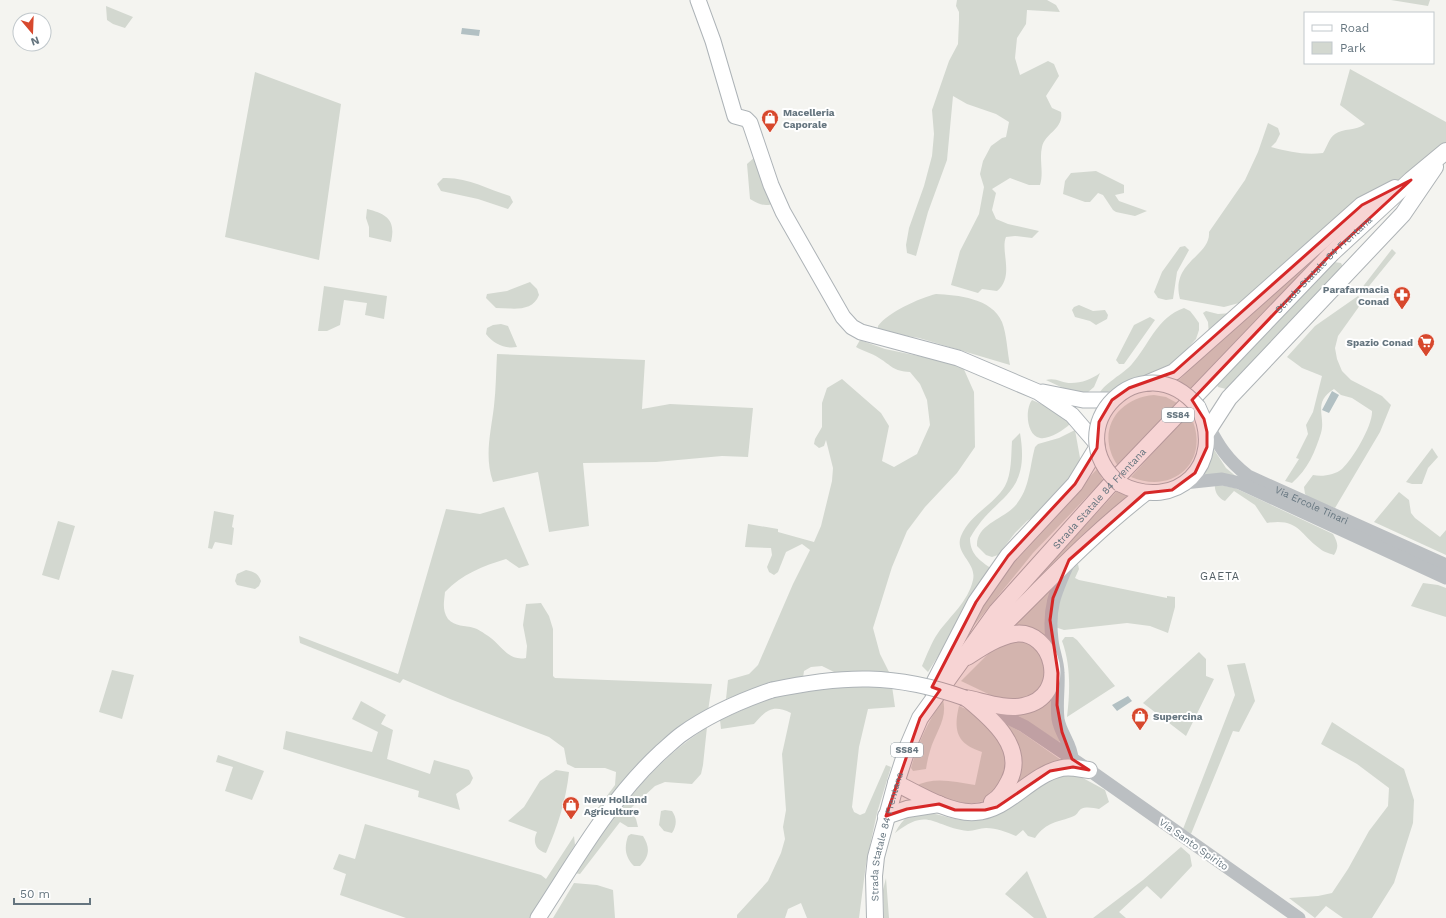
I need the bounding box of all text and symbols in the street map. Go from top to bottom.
north arrow [12,12,52,52]
legend [1304,12,1434,64]
text: Road [1340,21,1369,35]
text: N [29,34,41,48]
text: Park [1340,41,1366,55]
place label: Macelleria Caporale [783,107,835,130]
shop icon: Macelleria Caporale [760,108,780,133]
street label: Strada Statale 84 Frentana [1273,214,1375,315]
place label: Parafarmacia Conad [1323,284,1389,307]
pharmacy icon: Parafarmacia Conad [1392,285,1412,310]
supermarket icon: Spazio Conad [1416,332,1436,357]
place label: Spazio Conad [1347,337,1413,348]
road number: SS84 [1162,408,1194,422]
street label: Strada Statale 84 Frentana [1050,446,1148,551]
street label: Via Ercole Tinari [1273,484,1350,526]
district label: GAETA [1200,570,1240,583]
shop icon: Supercina [1130,706,1150,731]
place label: Supercina [1153,711,1203,722]
road number: SS84 [891,743,923,757]
street label: Strada Statale 84 Frentana [869,770,905,901]
place label: New Holland Agriculture [584,794,647,817]
shop icon: New Holland Agriculture [561,795,581,820]
street label: Via Santo Spirito [1157,816,1230,872]
scale bar [14,880,90,906]
text: 50 m [20,887,50,901]

